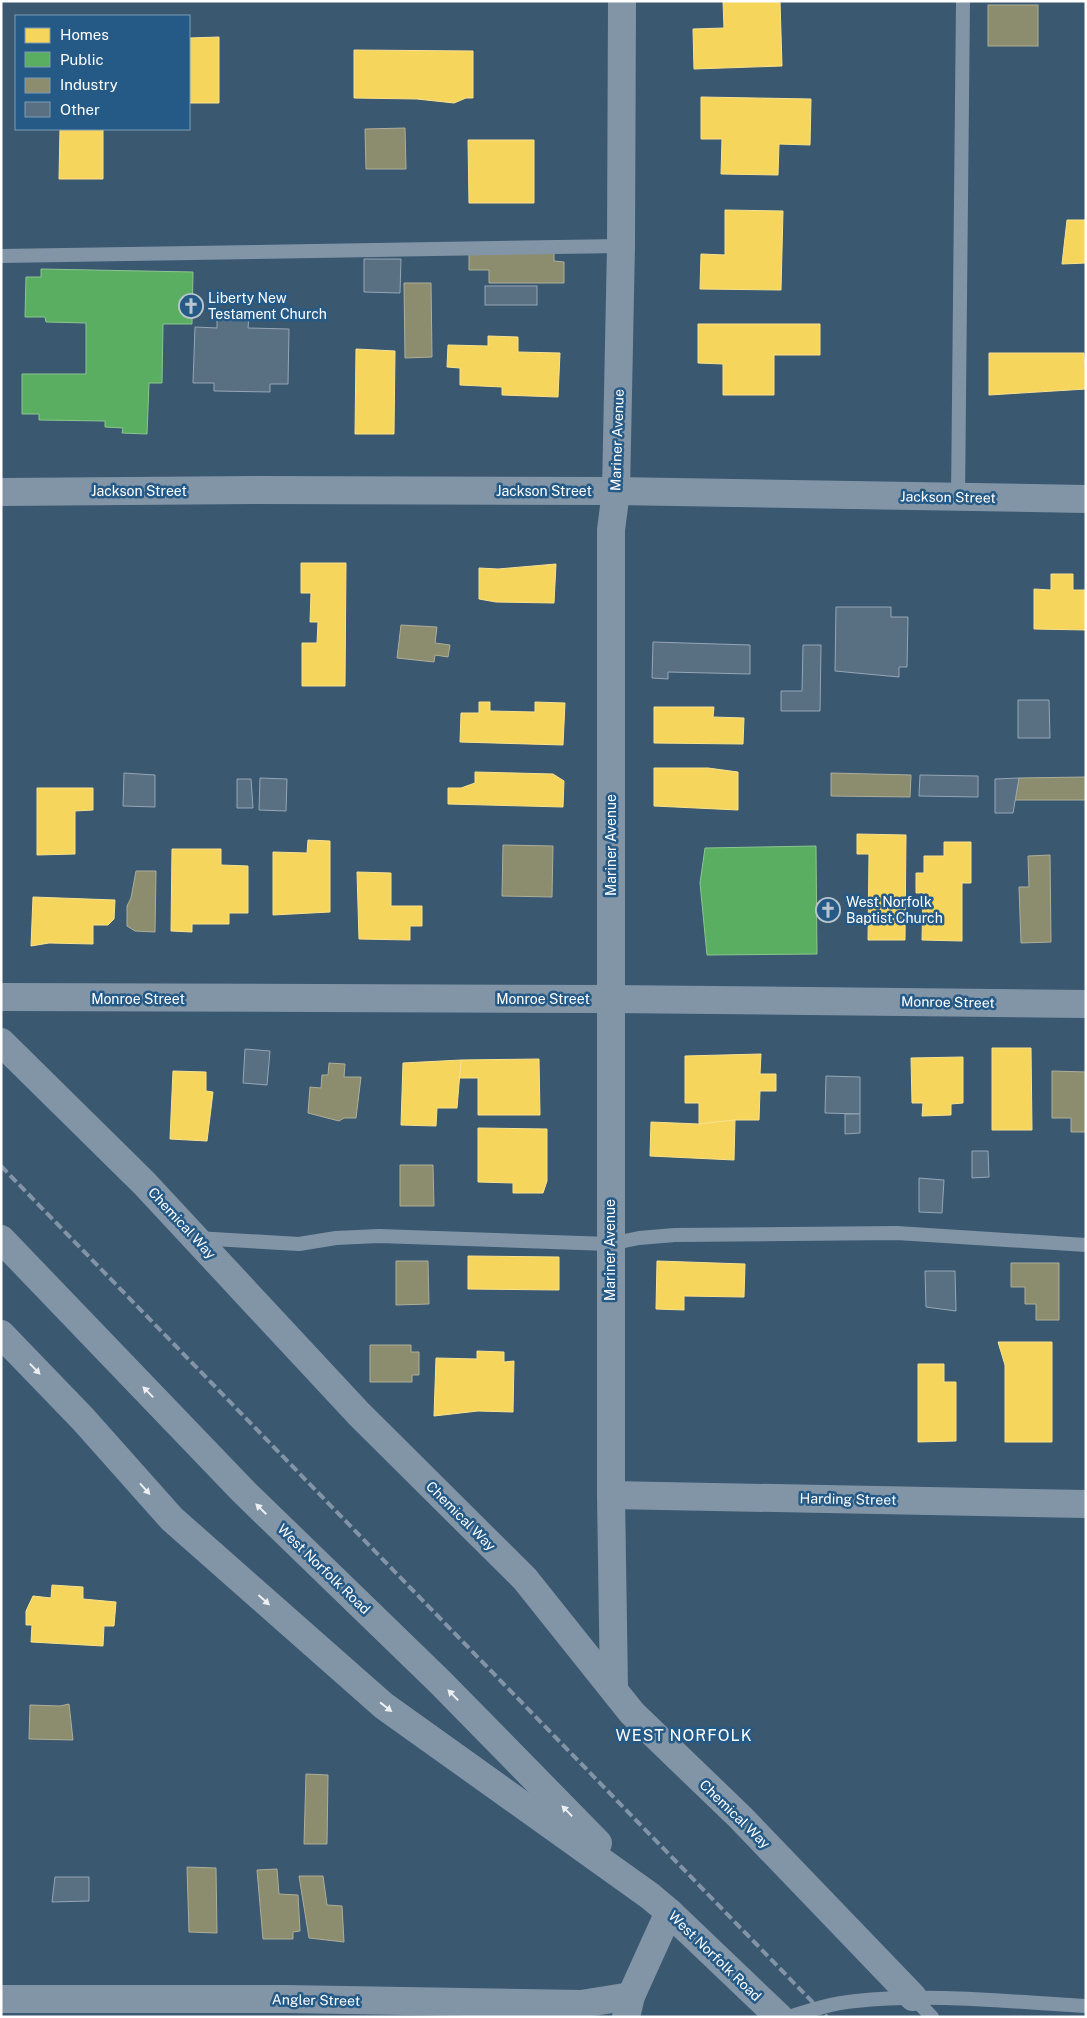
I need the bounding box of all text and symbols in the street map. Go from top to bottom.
legend [15,15,190,130]
text: Homes [60,26,109,43]
text: Public [60,51,104,68]
text: Industry [60,76,118,93]
text: Other [60,101,100,118]
place label: Liberty New Testament Church [208,290,327,322]
church icon: Liberty New Testament Church [178,293,204,319]
street label: Mariner Avenue [607,389,627,491]
street label: Jackson Street [91,483,187,499]
street label: Jackson Street [496,483,592,499]
street label: Jackson Street [900,488,996,506]
street label: Mariner Avenue [603,794,619,896]
place label: West Norfolk Baptist Church [846,894,943,926]
church icon: West Norfolk Baptist Church [815,897,841,923]
street label: Monroe Street [91,991,185,1007]
street label: Monroe Street [496,991,590,1007]
street label: Monroe Street [901,993,995,1011]
street label: Chemical Way [145,1184,219,1262]
street label: Mariner Avenue [602,1199,618,1301]
one-way arrow [29,1363,41,1375]
one-way arrow [142,1387,154,1399]
street label: Chemical Way [423,1478,499,1554]
one-way arrow [140,1482,151,1495]
street label: Harding Street [799,1490,897,1508]
one-way arrow [256,1503,268,1515]
street label: West Norfolk Road [274,1521,374,1617]
one-way arrow [257,1594,269,1606]
one-way arrow [447,1690,459,1702]
one-way arrow [379,1702,392,1713]
district label: WEST NORFOLK [615,1726,753,1745]
street label: Chemical Way [697,1776,774,1852]
one-way arrow [561,1806,573,1818]
street label: West Norfolk Road [665,1908,765,2004]
street label: Angler Street [272,1991,360,2009]

